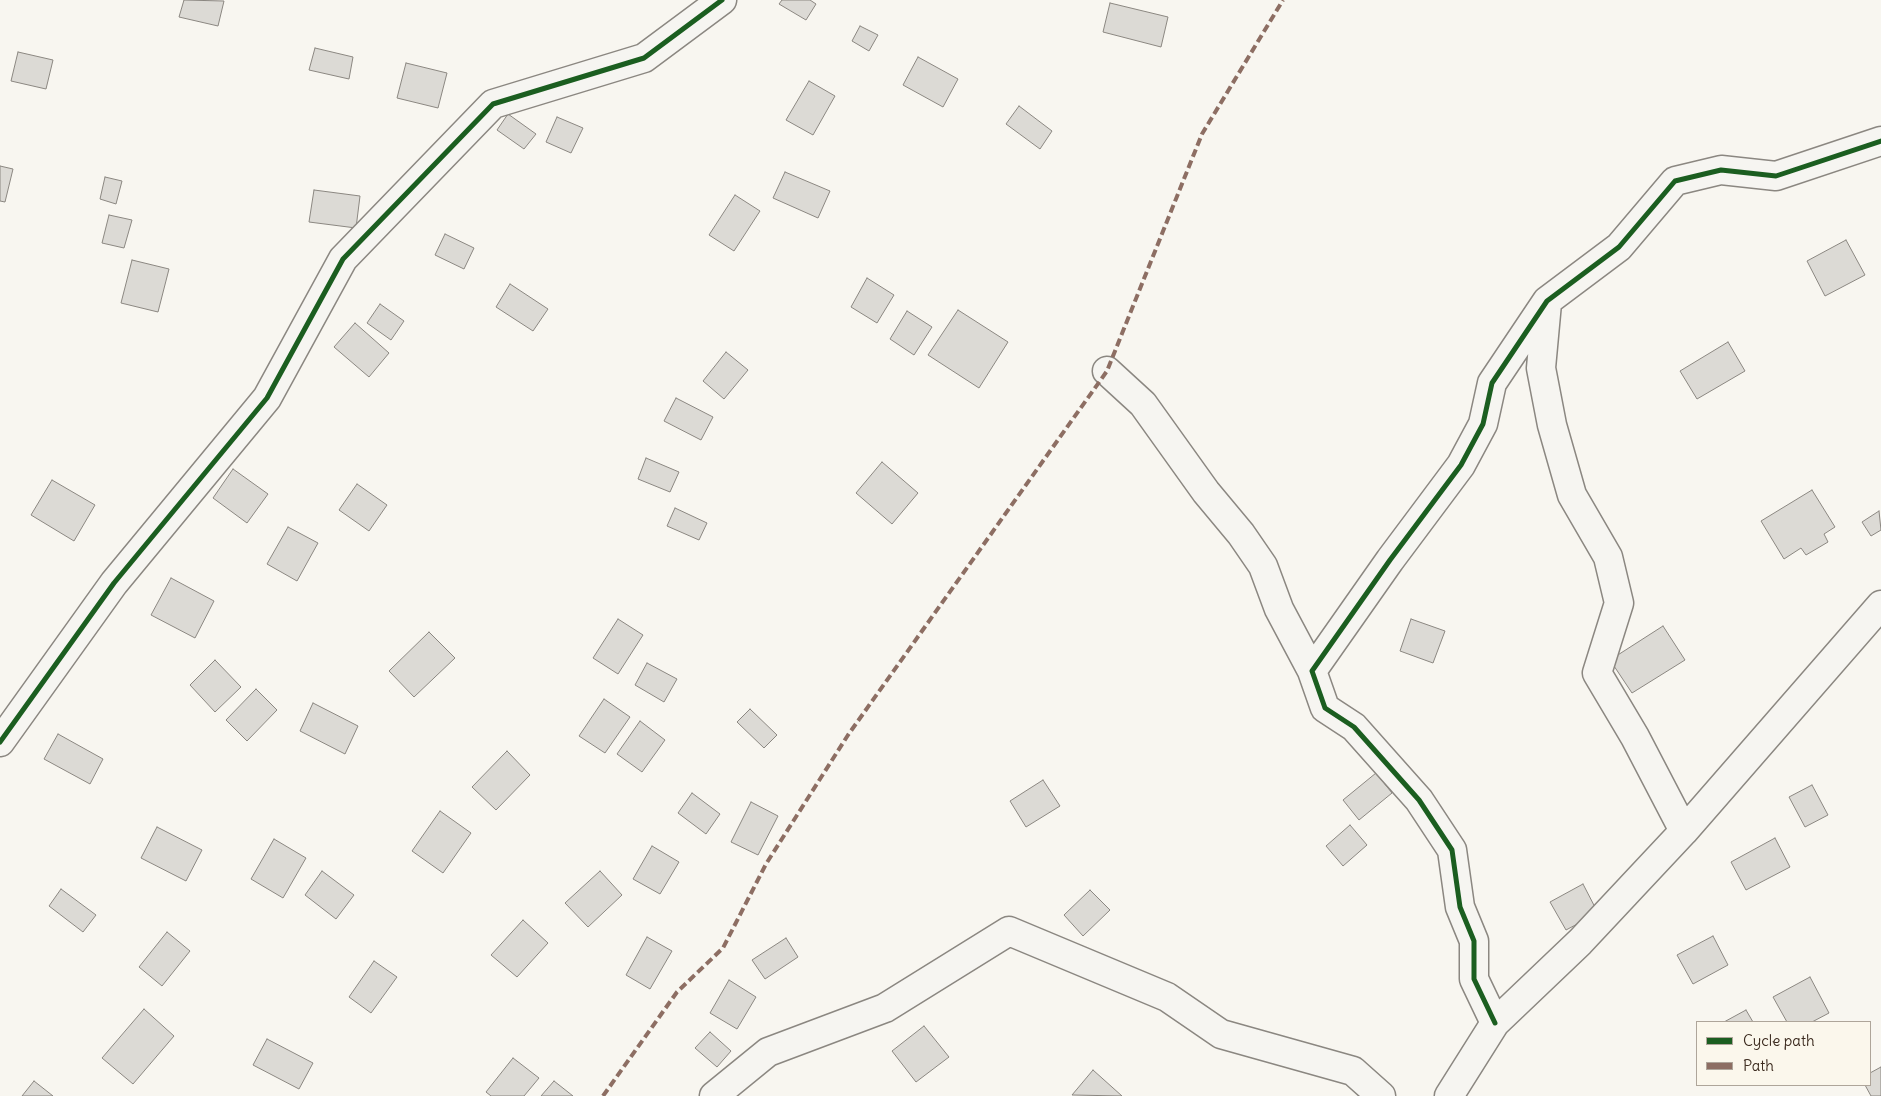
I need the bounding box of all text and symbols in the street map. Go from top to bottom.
legend [1696,1021,1871,1086]
text: Cycle path [1743,1031,1815,1050]
text: Path [1743,1056,1774,1075]

